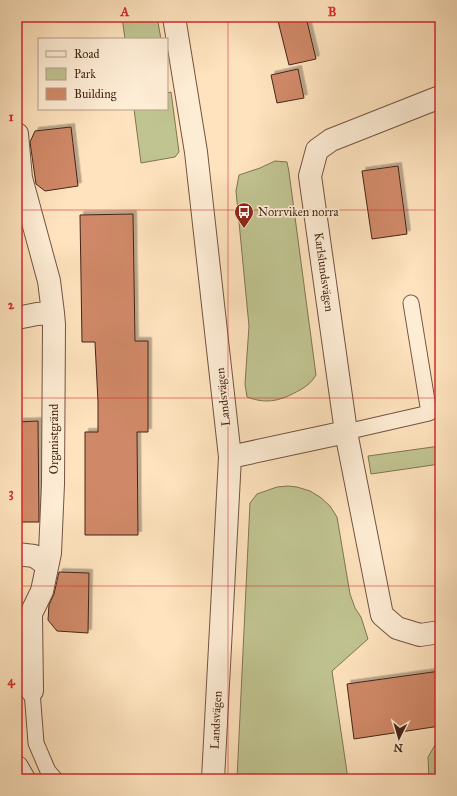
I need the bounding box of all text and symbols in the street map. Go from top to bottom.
text: A [120,4,130,20]
text: B [328,4,337,20]
legend [38,38,168,110]
text: Road [74,47,100,61]
text: Park [74,67,96,81]
text: Building [74,87,117,102]
text: 1 [8,109,14,125]
bus stop icon: Norrviken norra [233,201,255,229]
place label: Norrviken norra [258,205,339,219]
street label: Karlslundsvägen [311,231,337,313]
text: 2 [8,297,15,313]
street label: Landsvägen [213,366,234,427]
street label: Organistgränd [47,404,62,474]
text: 3 [8,485,14,501]
text: 4 [7,673,15,689]
street label: Landsvägen [207,690,226,750]
north arrow [379,718,419,758]
text: N [392,741,403,754]

